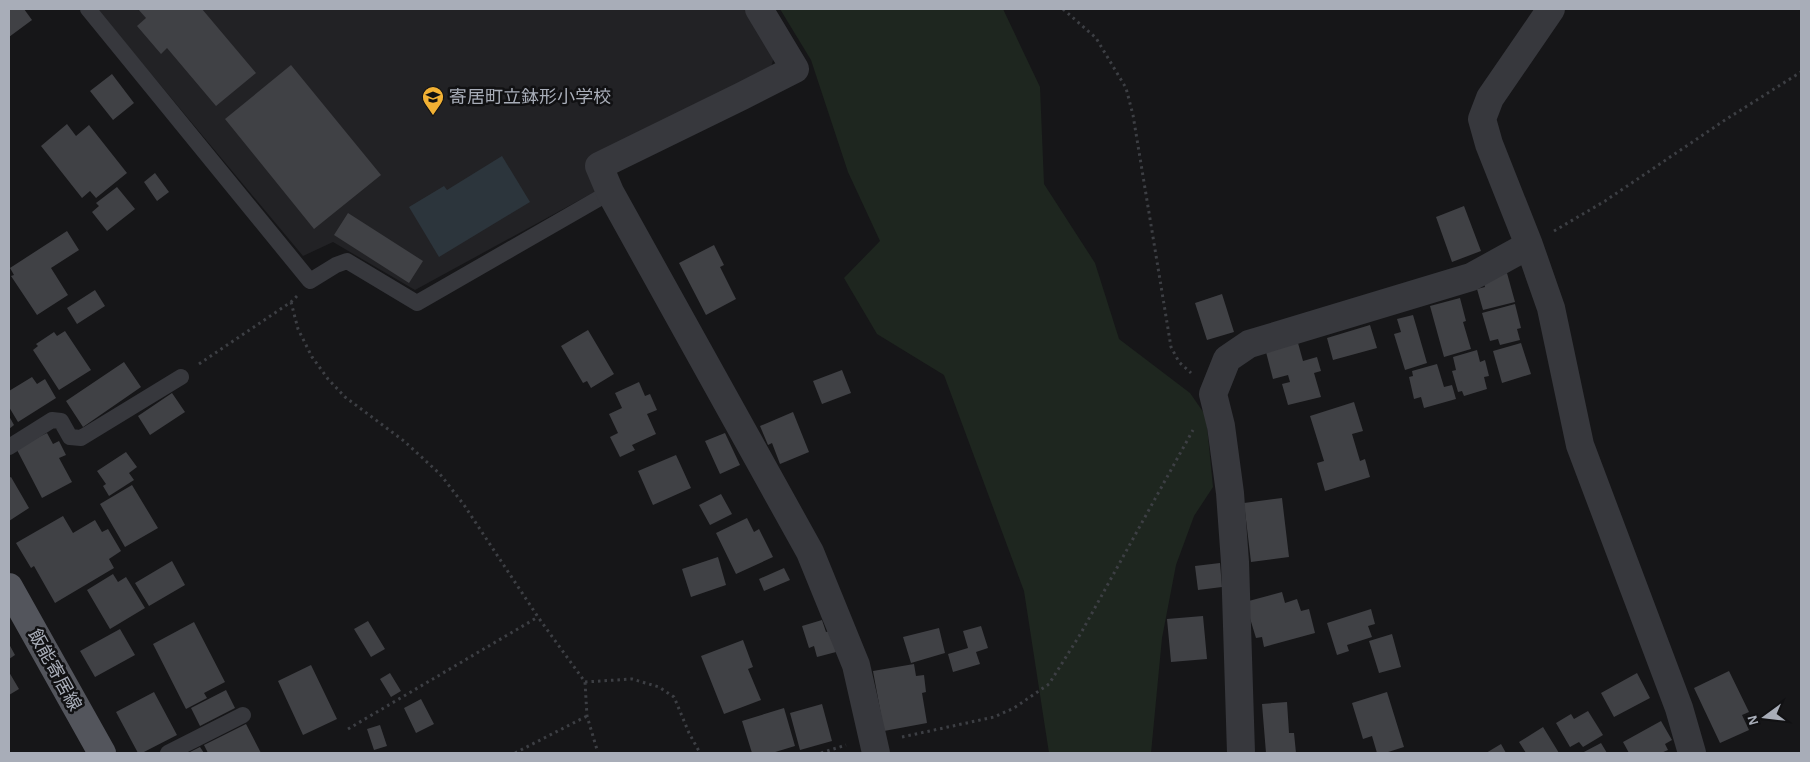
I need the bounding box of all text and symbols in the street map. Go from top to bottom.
school or university icon: 寄居町立鉢形小学校 [421,85,445,116]
place label: 寄居町立鉢形小学校 [449,87,611,107]
street label: 飯能寄居線 [24,626,86,714]
north arrow [1740,692,1790,742]
text: N [1745,714,1761,727]

